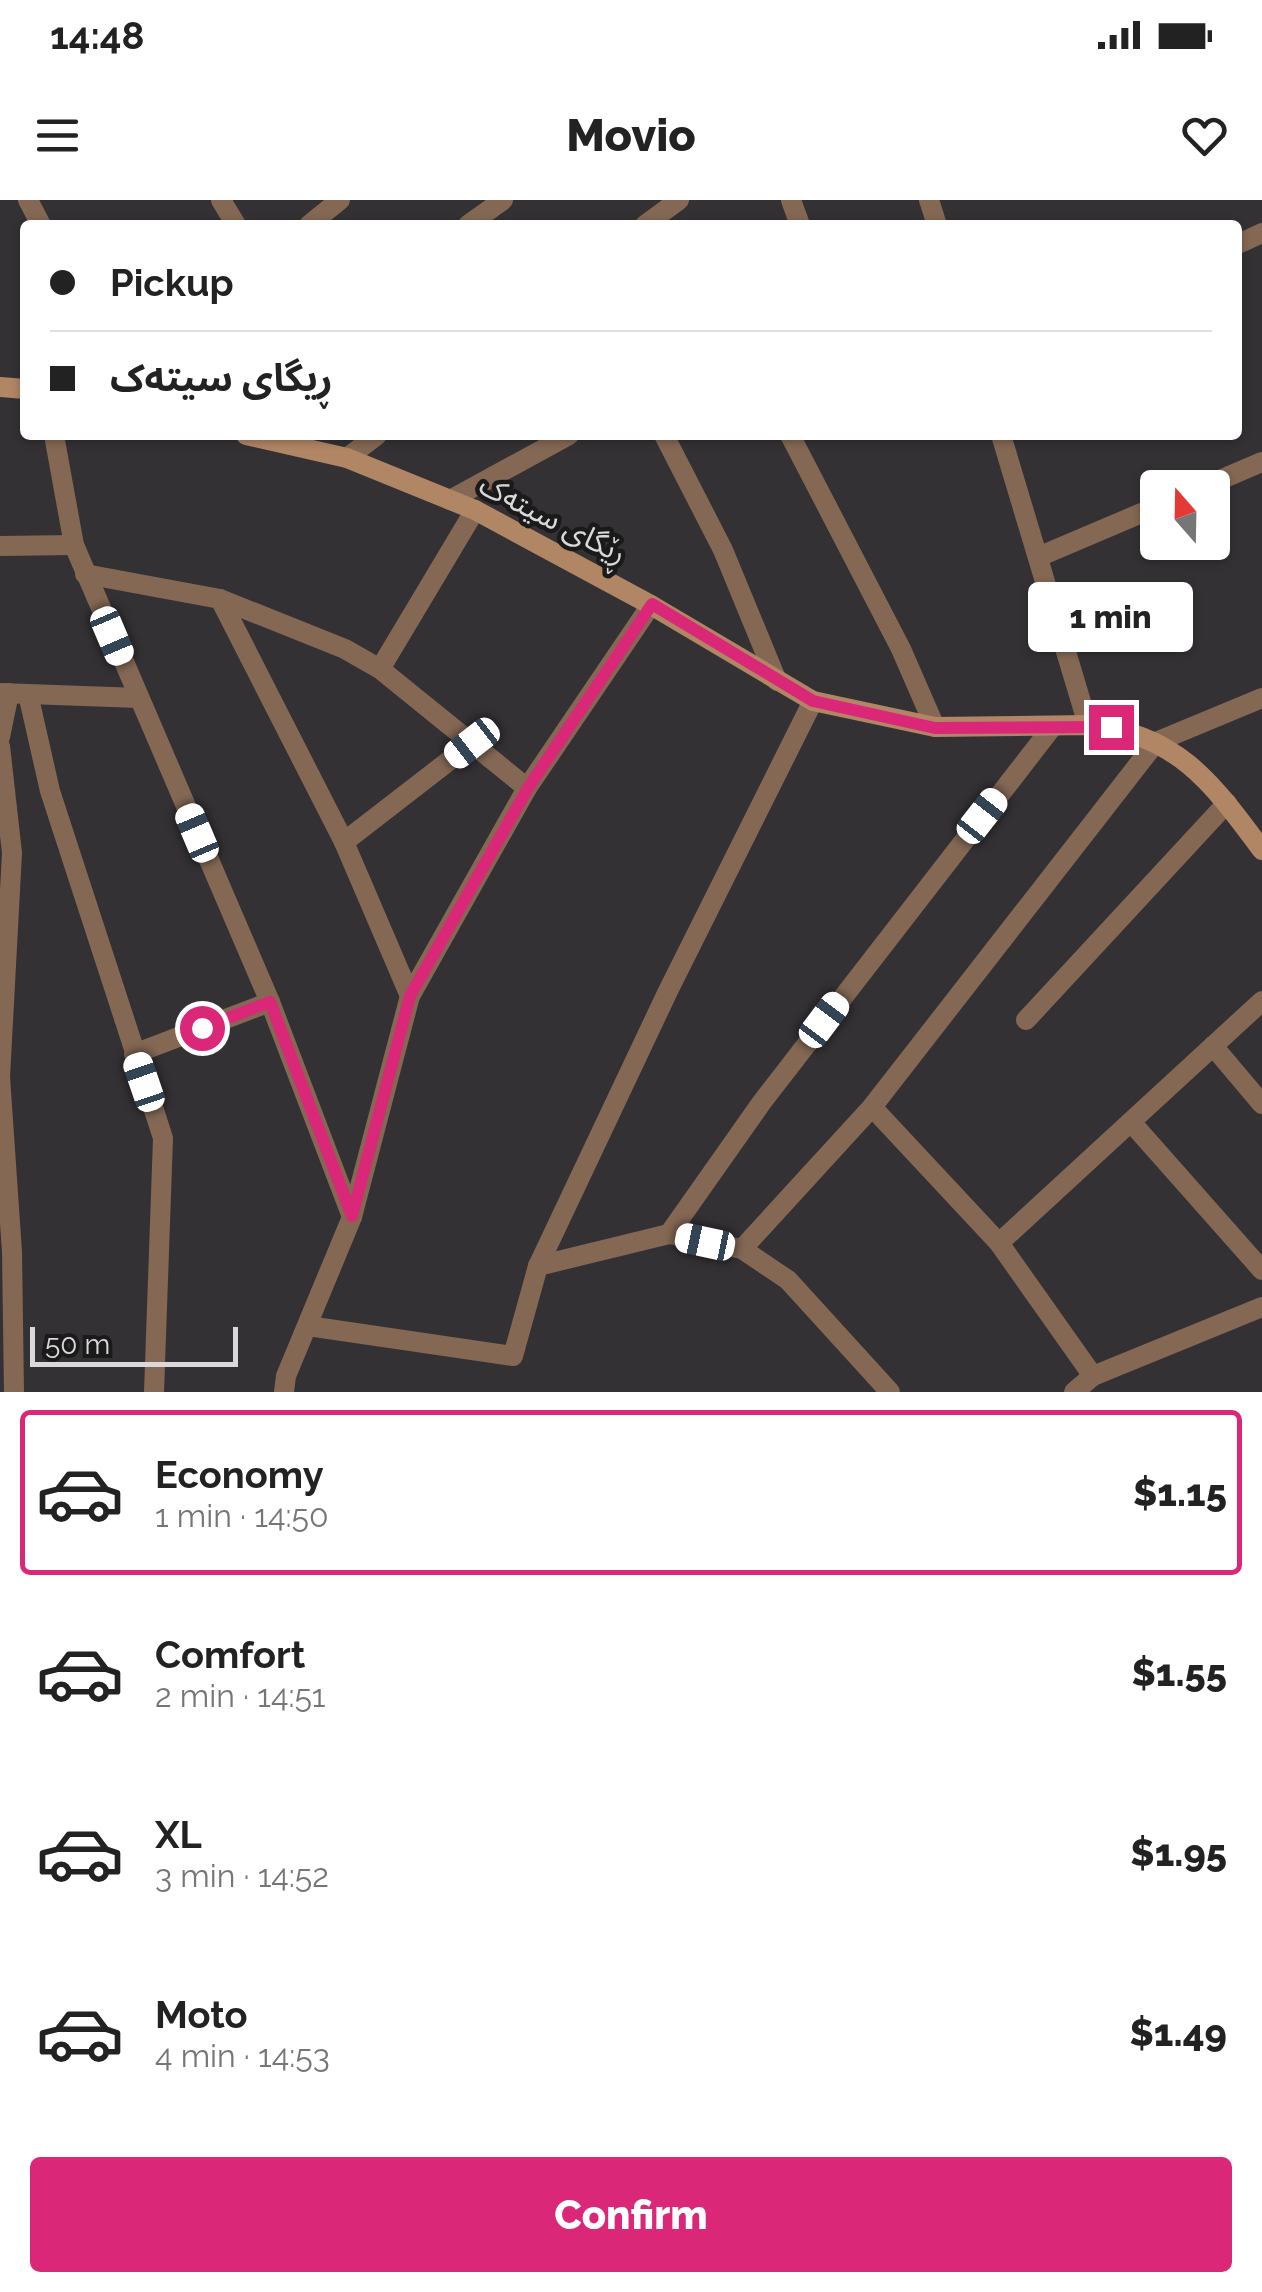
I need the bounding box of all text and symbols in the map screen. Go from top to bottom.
text: 14:48 [50,13,145,58]
icon: menu [30,108,85,163]
icon: heart [1177,108,1232,163]
text: Movio [566,109,696,162]
text: Pickup [110,260,234,305]
text: ڕیگای سیتەک [110,355,333,400]
street label: ڕێگای سیتەک [471,467,633,577]
north arrow [1140,470,1230,560]
map controls [1140,470,1230,560]
callout: 1 min [1028,582,1194,652]
text: 1 min [1069,598,1152,635]
car [86,603,138,669]
route end [1089,705,1134,750]
car [439,713,505,773]
car [952,783,1012,849]
car [171,800,223,866]
car [794,987,854,1053]
route start [180,1006,225,1051]
car [120,1049,168,1115]
car [673,1221,737,1263]
scale bar [30,1322,238,1366]
text: 50 m [45,1328,110,1361]
icon: car [35,1448,125,1538]
text: Economy [155,1452,324,1497]
text: $1.15 [1133,1470,1227,1515]
text: 1 min · 14:50 [155,1497,328,1534]
icon: car [35,1628,125,1718]
text: Comfort [155,1632,305,1677]
text: $1.55 [1131,1650,1227,1695]
text: 2 min · 14:51 [155,1677,326,1714]
icon: car [35,1808,125,1898]
text: XL [155,1812,202,1857]
text: $1.95 [1130,1830,1227,1875]
text: 3 min · 14:52 [155,1857,329,1894]
icon: car [35,1988,125,2078]
text: Moto [155,1992,248,2037]
text: $1.49 [1130,2010,1227,2055]
text: 4 min · 14:53 [155,2037,330,2074]
button: Confirm [30,2157,1232,2272]

